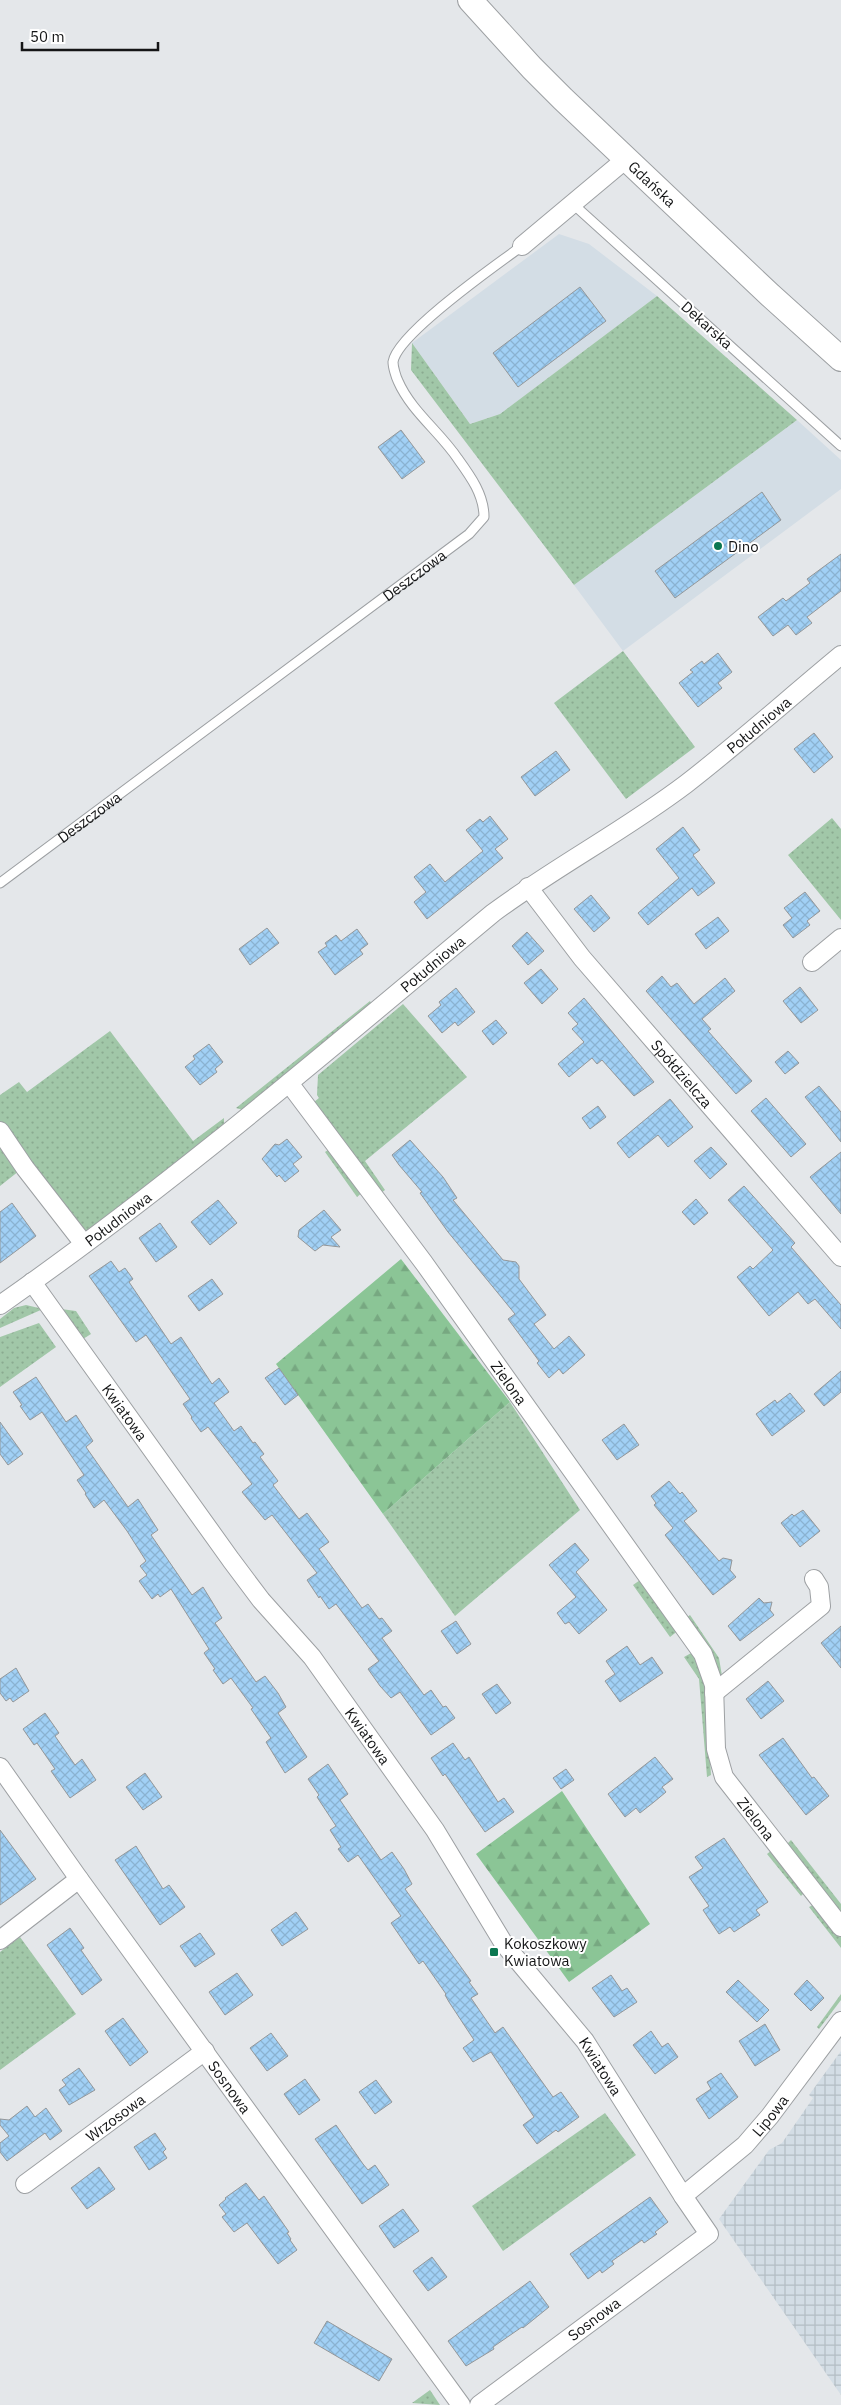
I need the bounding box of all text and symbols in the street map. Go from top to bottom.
scale bar [22,20,159,52]
text: 50 m [30,27,65,46]
street label: Gdańska [625,157,680,211]
street label: Dekarska [677,297,737,353]
place label: Dino [728,537,759,556]
marker: Dino [712,540,724,552]
street label: Deszczowa [378,545,449,605]
street label: Południowa [722,692,795,757]
street label: Deszczowa [54,787,125,847]
street label: Południowa [396,931,469,996]
street label: Spółdzielcza [647,1035,717,1112]
street label: Południowa [81,1187,155,1250]
street label: Zielona [487,1357,532,1408]
street label: Kwiatowa [98,1380,152,1444]
street label: Kwiatowa [341,1704,395,1768]
street label: Zielona [734,1793,779,1844]
place label: Kokoszkowy Kwiatowa [504,1934,587,1970]
marker: Kokoszkowy Kwiatowa [488,1946,500,1958]
street label: Kwiatowa [575,2033,626,2099]
street label: Sosnowa [204,2057,256,2117]
street label: Wrzosowa [82,2089,148,2146]
street label: Lipowa [748,2091,792,2140]
street label: Sosnowa [564,2293,624,2345]

